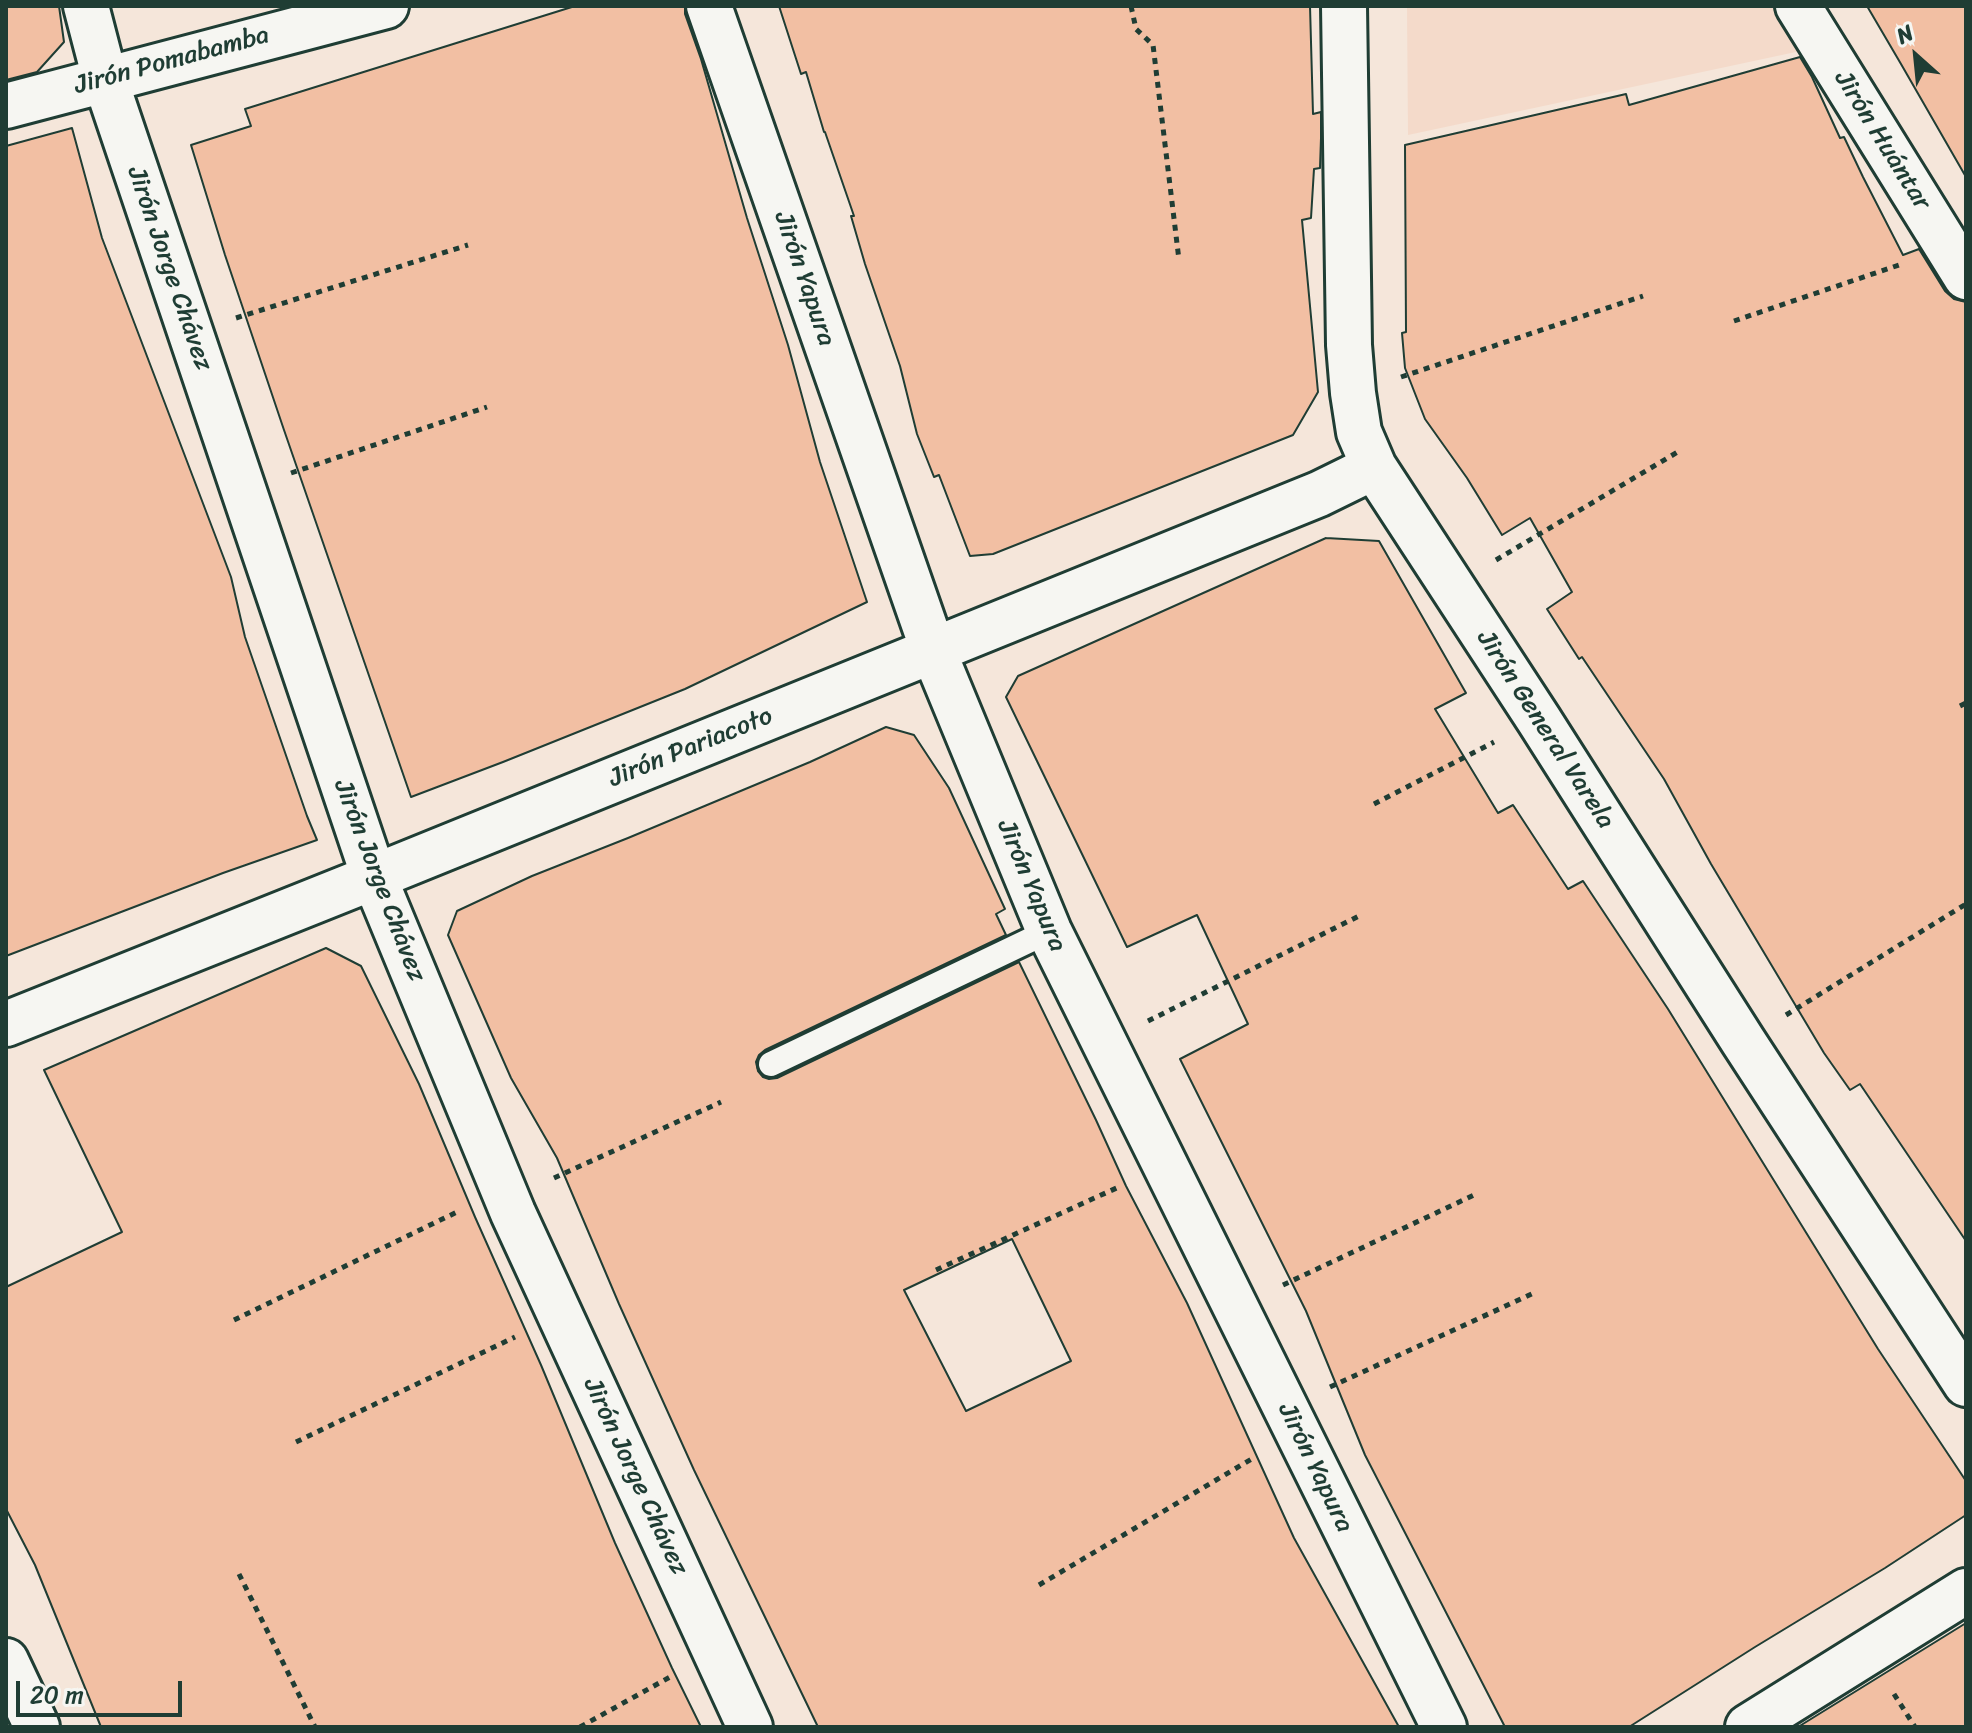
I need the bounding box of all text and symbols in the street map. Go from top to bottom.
text: N [1889,13,1921,55]
north arrow [1876,16,1956,96]
street label: Jirón Pomabamba [71,20,273,102]
street label: Jirón Huántar [1827,66,1937,216]
street label: Jirón Jorge Chávez [119,163,219,375]
street label: Jirón Yapura [766,208,842,350]
street label: Jirón General Varela [1469,625,1621,835]
street label: Jirón Pariacoto [605,701,777,795]
street label: Jirón Jorge Chávez [326,776,432,986]
street label: Jirón Yapura [989,815,1073,957]
street label: Jirón Jorge Chávez [576,1373,694,1581]
street label: Jirón Yapura [1270,1398,1360,1538]
scale bar [20,1665,186,1715]
text: 20 m [30,1674,84,1716]

